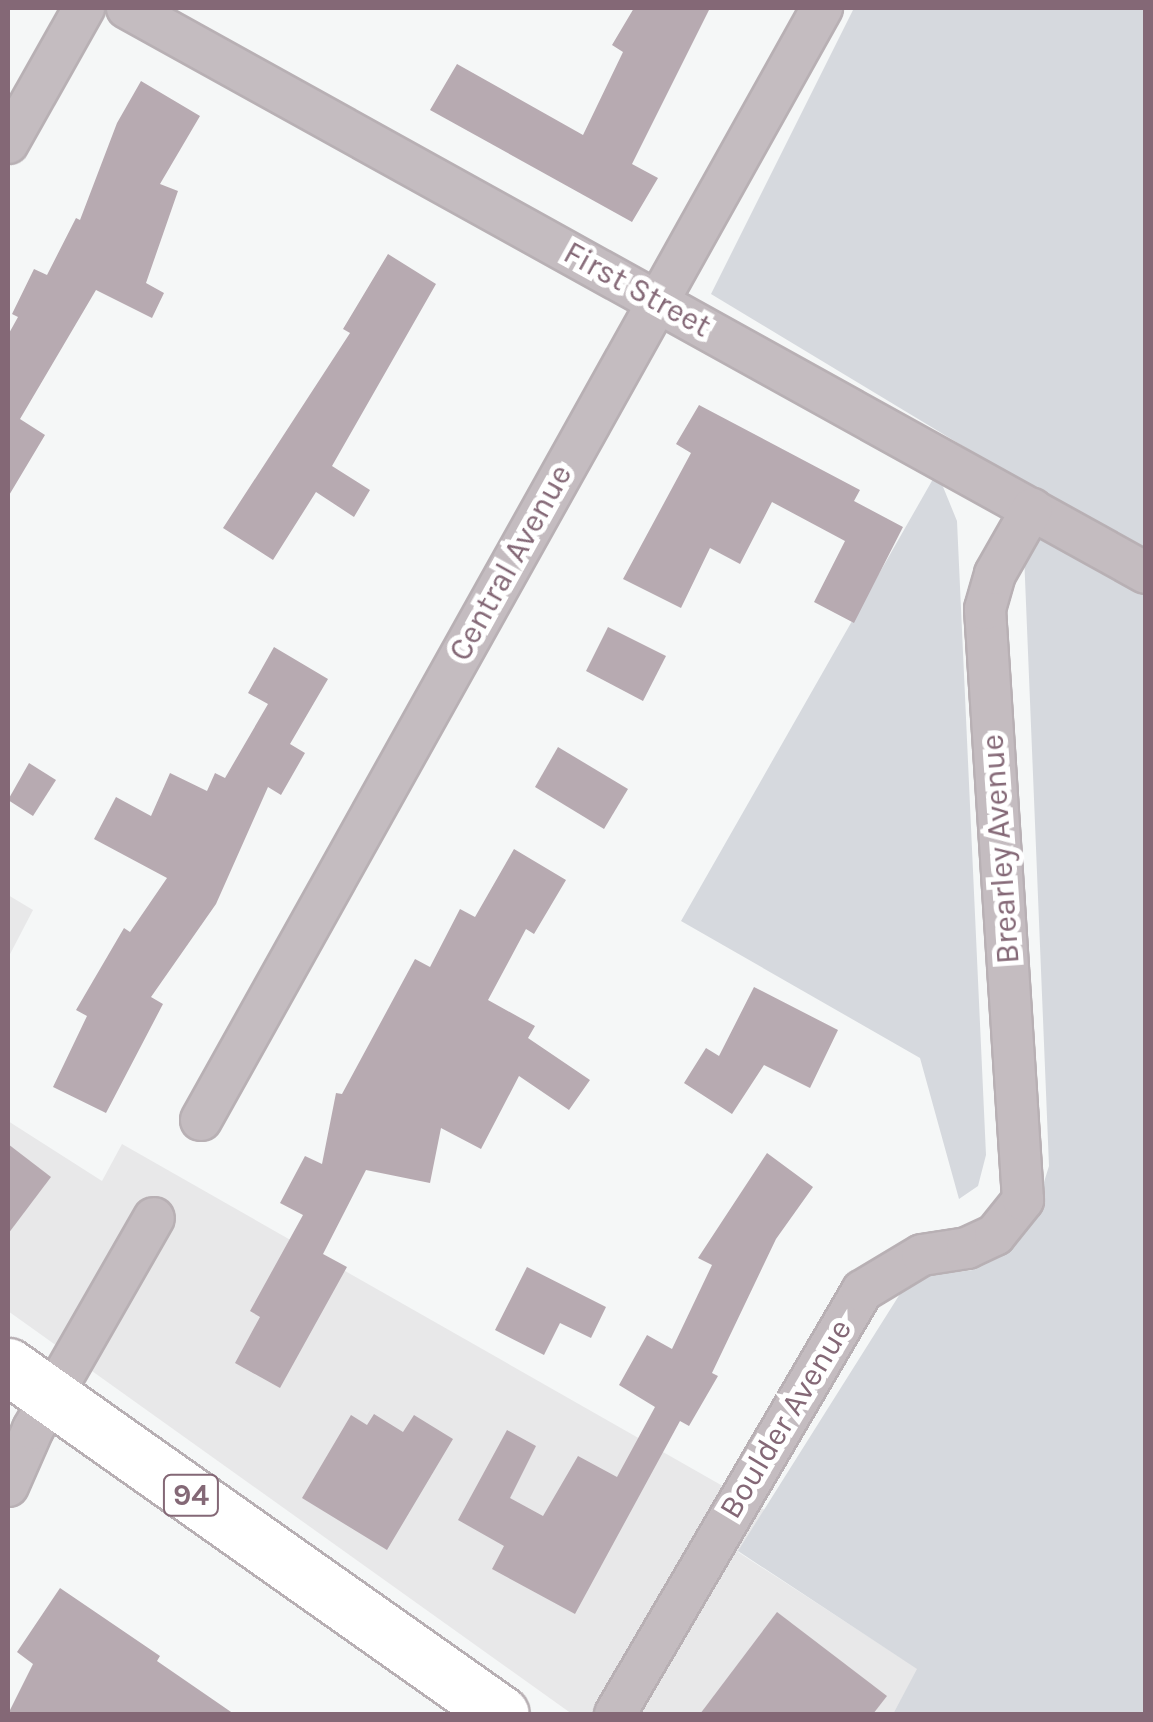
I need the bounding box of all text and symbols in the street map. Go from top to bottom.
street label: First Street [557,234,717,346]
street label: Central Avenue [441,458,581,668]
street label: Brearley Avenue [974,733,1028,965]
street label: Boulder Avenue [711,1312,861,1526]
road number: 94 [161,1470,221,1520]

